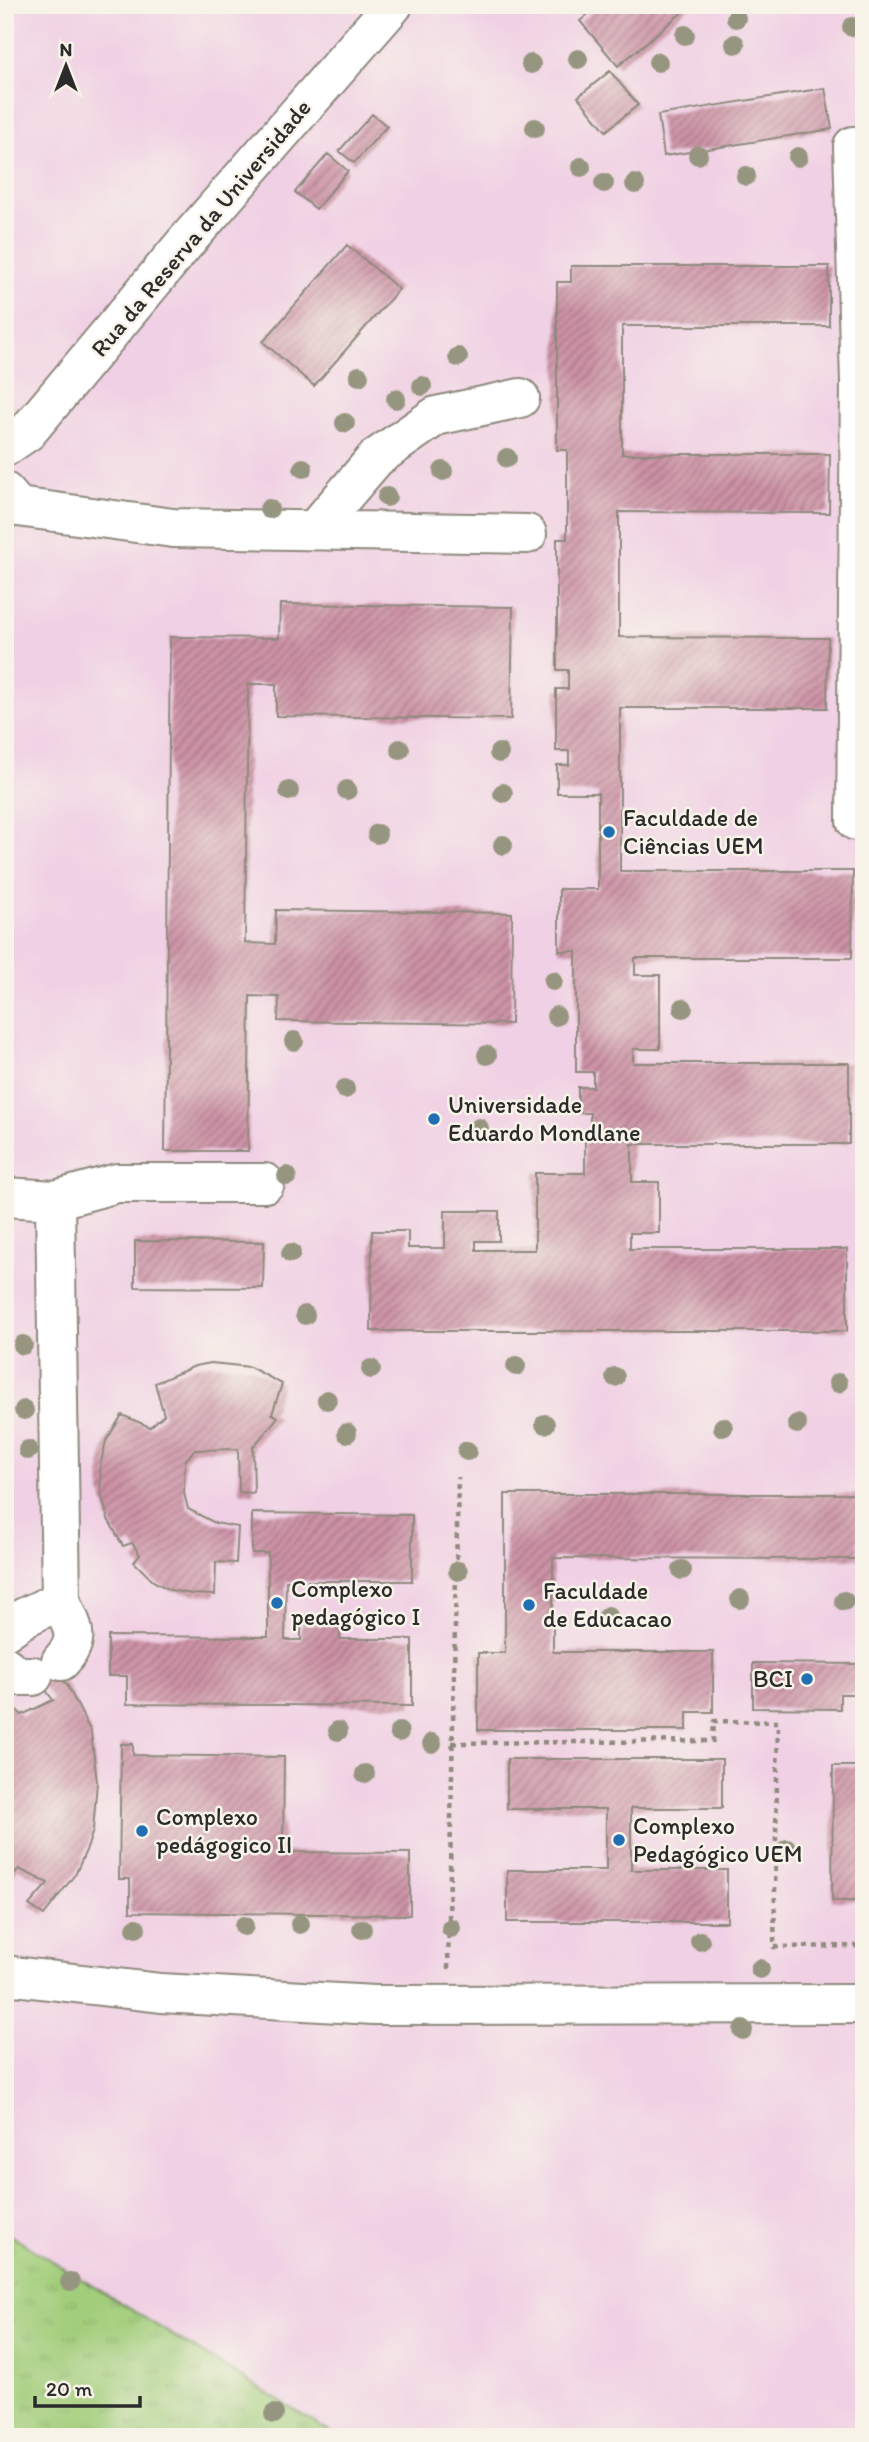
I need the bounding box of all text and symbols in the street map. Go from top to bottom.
north arrow [32,32,102,102]
text: N [60,38,72,61]
street label: Rua da Reserva da Universidade [84,93,317,362]
place label: Faculdade de Ciências UEM [623,803,764,860]
marker: Faculdade de Ciências UEM [601,824,617,840]
place label: Universidade Eduardo Mondlane [448,1090,641,1147]
marker: Universidade Eduardo Mondlane [426,1111,442,1127]
place label: Complexo pedagógico I [291,1574,420,1631]
place label: Faculdade de Educacao [543,1576,672,1633]
marker: Complexo pedagógico I [269,1595,285,1611]
marker: Faculdade de Educacao [521,1597,537,1613]
place label: BCI [753,1664,793,1693]
marker: BCI [799,1671,815,1687]
place label: Complexo pedágogico II [156,1802,292,1859]
place label: Complexo Pedagógico UEM [633,1811,803,1868]
marker: Complexo pedágogico II [134,1823,150,1839]
marker: Complexo Pedagógico UEM [611,1832,627,1848]
scale bar [35,2365,140,2409]
text: 20 m [46,2376,93,2401]

